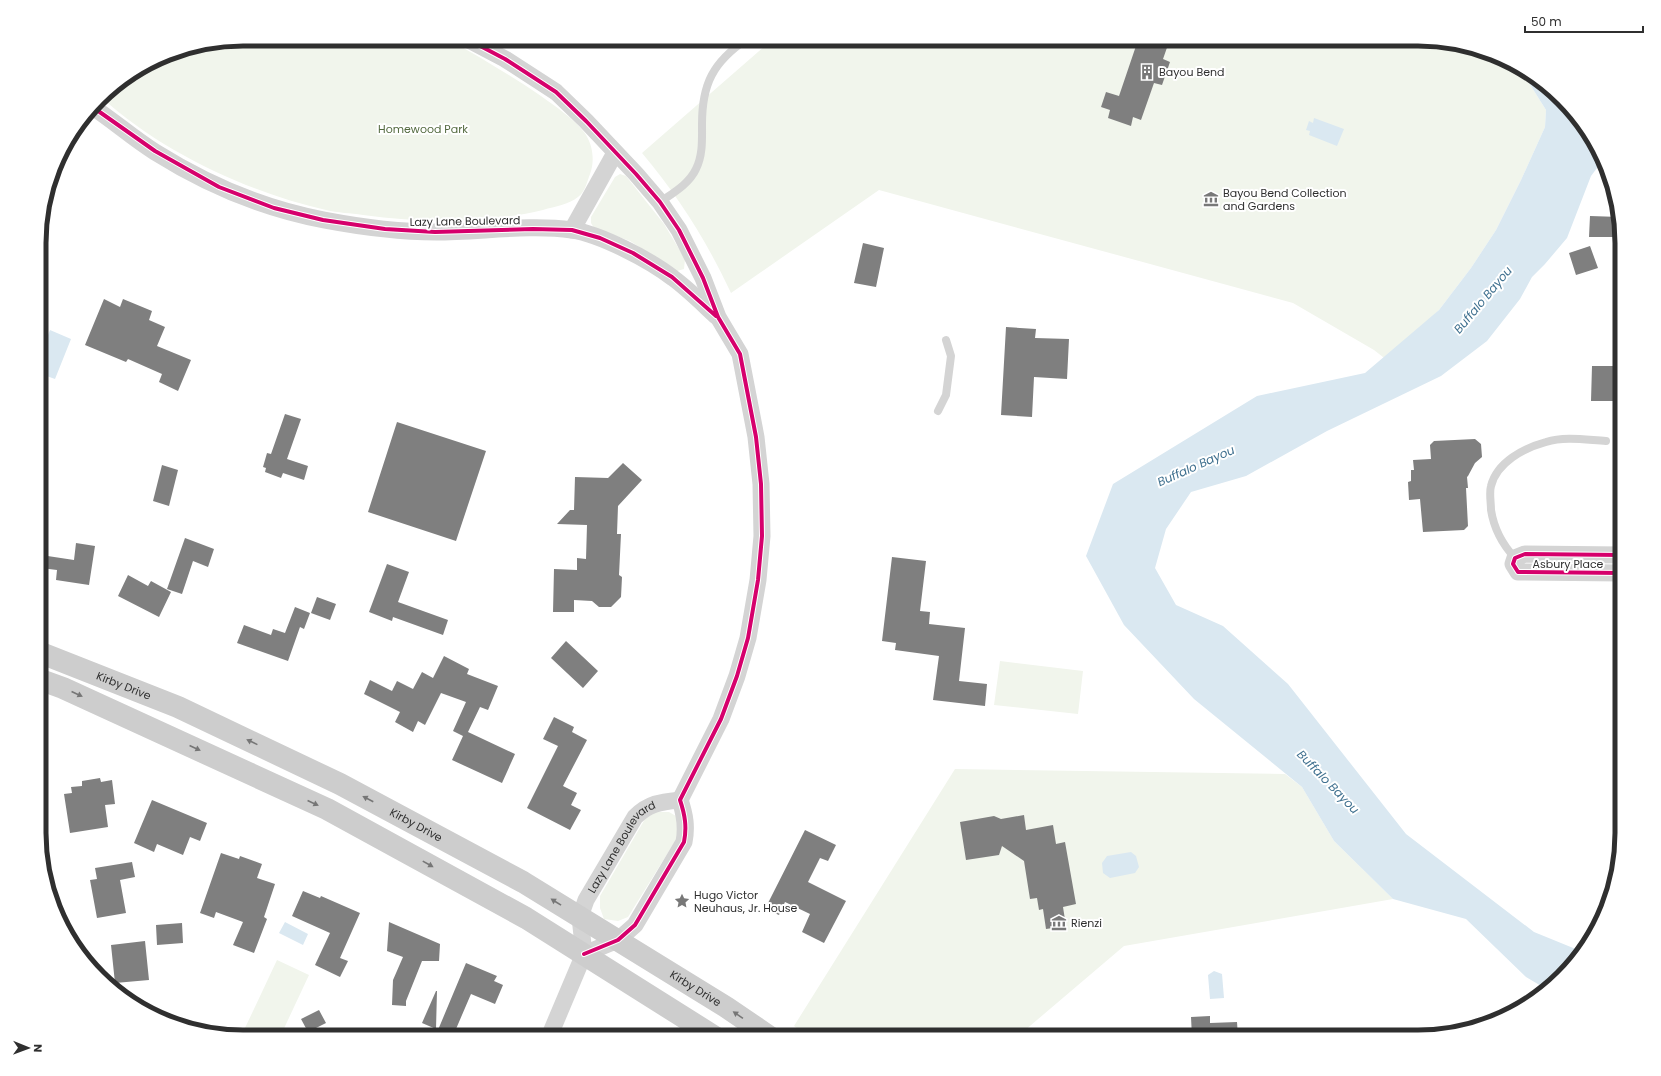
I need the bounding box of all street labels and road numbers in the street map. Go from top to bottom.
street label: Lazy Lane Boulevard [409,212,521,230]
street label: Asbury Place [1533,556,1604,572]
street label: Kirby Drive [94,668,154,704]
street label: Lazy Lane Boulevard [584,797,658,896]
street label: Kirby Drive [387,804,445,846]
street label: Kirby Drive [667,966,725,1010]

